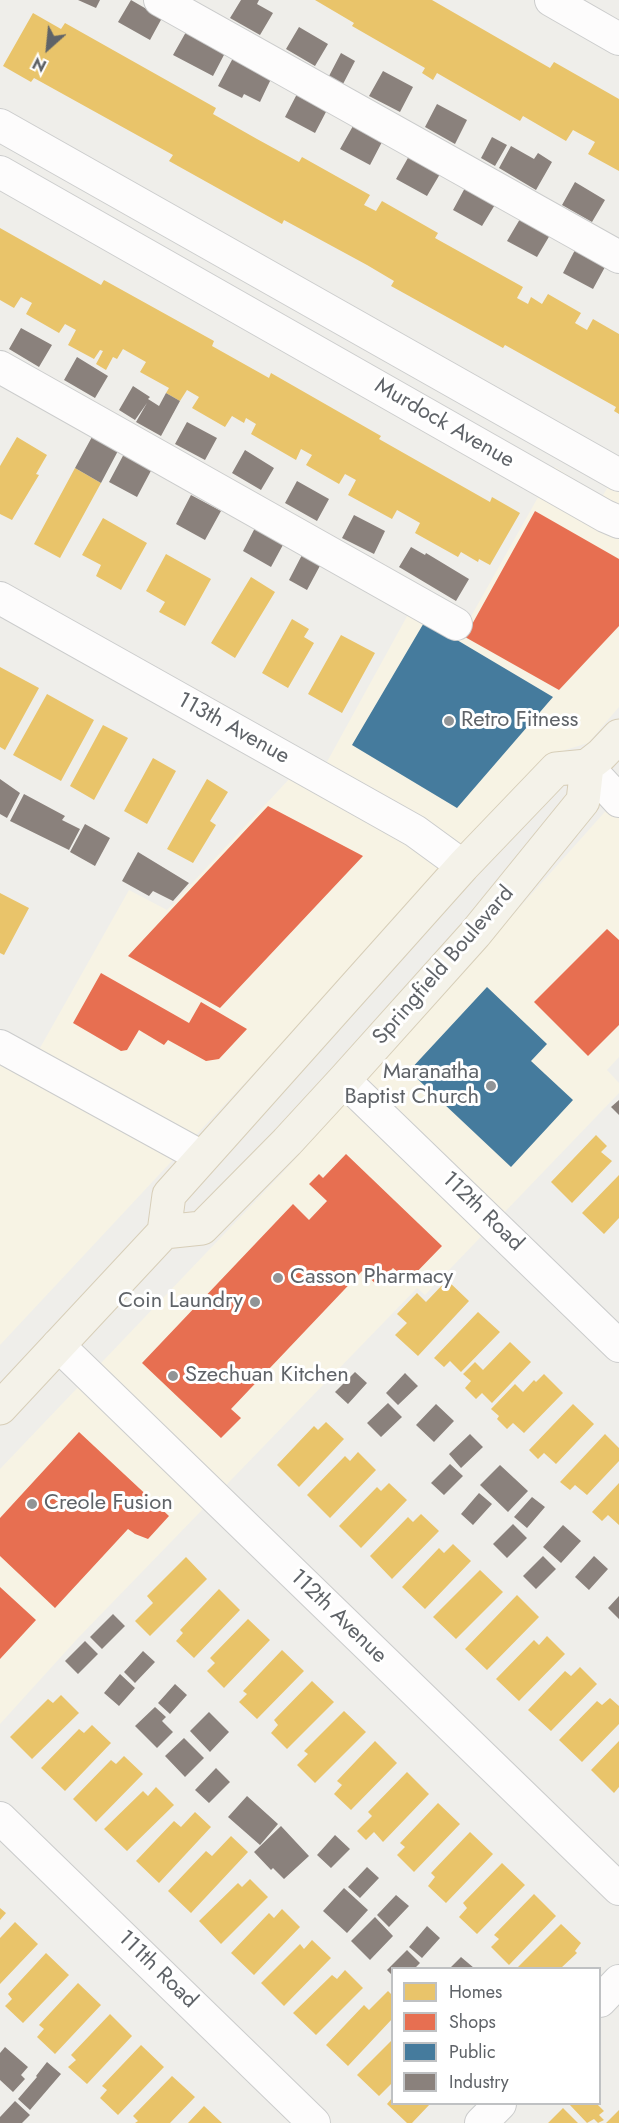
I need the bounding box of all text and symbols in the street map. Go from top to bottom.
north arrow [18,18,78,78]
text: N [29,51,50,78]
street label: Murdock Avenue [370,373,518,475]
street label: 113th Avenue [172,687,294,771]
place label: Retro Fitness [461,708,578,734]
marker: Retro Fitness [442,714,456,728]
street label: Springfield Boulevard [368,881,520,1051]
place label: Maranatha Baptist Church [344,1060,479,1112]
marker: Maranatha Baptist Church [484,1079,498,1093]
street label: 112th Road [436,1167,528,1257]
place label: Casson Pharmacy [290,1265,453,1291]
marker: Casson Pharmacy [271,1271,285,1285]
place label: Coin Laundry [118,1289,243,1315]
marker: Coin Laundry [248,1295,262,1309]
place label: Szechuan Kitchen [185,1363,349,1389]
marker: Szechuan Kitchen [166,1369,180,1383]
place label: Creole Fusion [44,1491,173,1517]
marker: Creole Fusion [25,1497,39,1511]
street label: 112th Avenue [284,1564,392,1670]
street label: 111th Road [112,1926,202,2014]
legend [391,1967,601,2105]
text: Homes [449,1979,502,2005]
text: Shops [449,2009,496,2035]
text: Public [449,2039,496,2065]
text: Industry [449,2069,509,2095]

